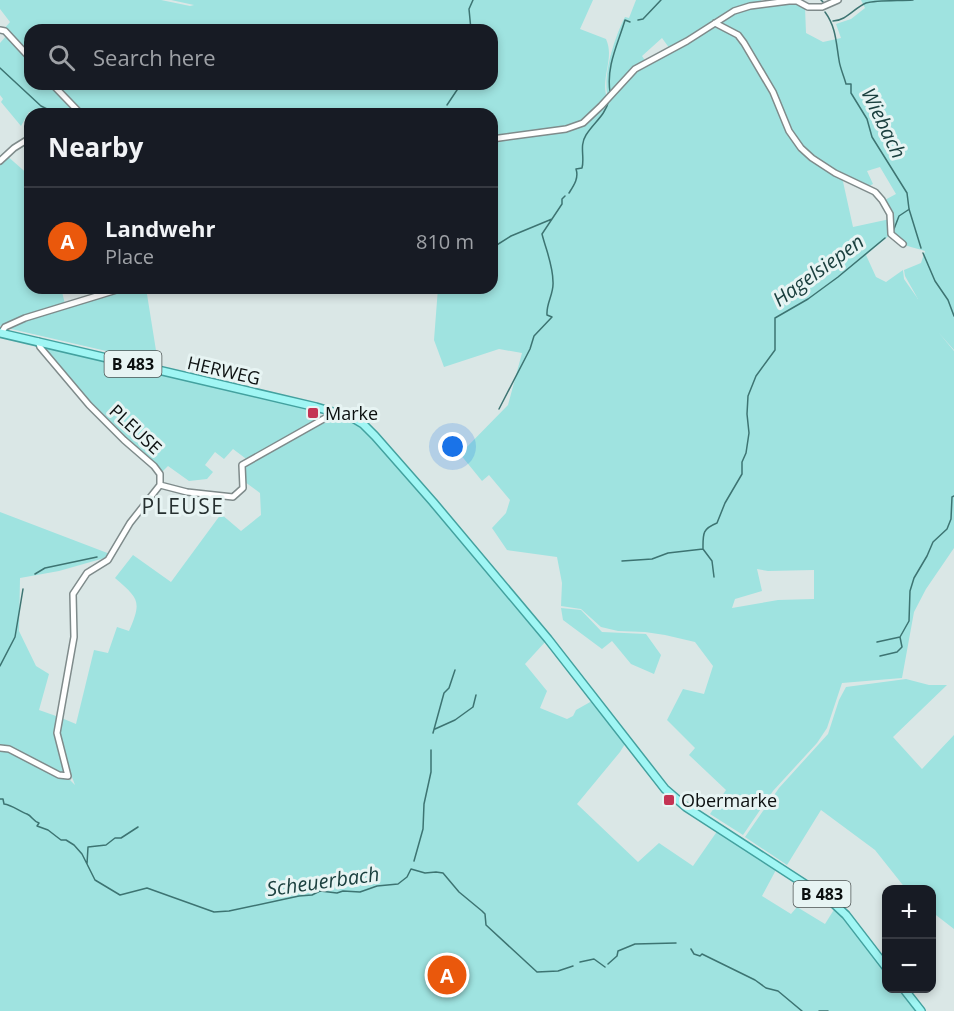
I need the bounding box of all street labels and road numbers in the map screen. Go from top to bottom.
street label: HERWEG [185,350,263,390]
road number: B 483 [104,351,162,377]
street label: PLEUSE [105,399,167,459]
road number: B 483 [794,881,850,907]

